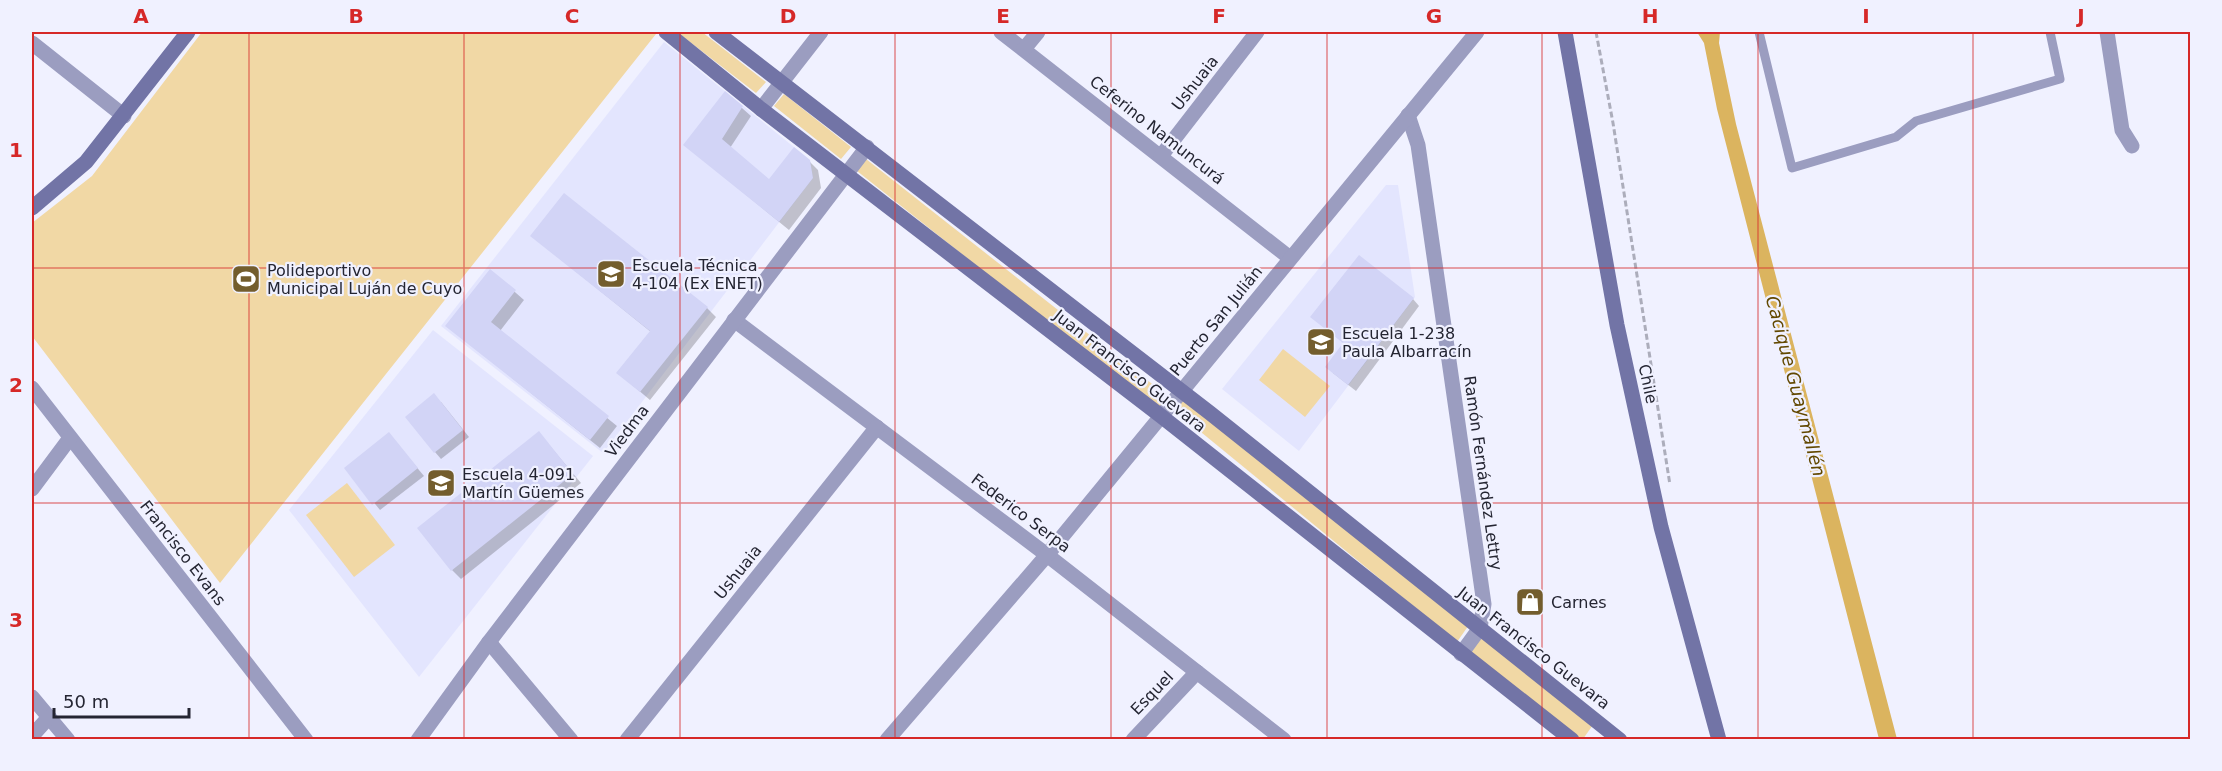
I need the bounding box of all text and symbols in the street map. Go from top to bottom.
text: A [133,4,149,28]
text: B [348,4,364,28]
text: C [565,4,579,28]
text: D [780,4,796,28]
text: E [996,4,1010,28]
text: F [1212,4,1226,28]
text: G [1426,4,1442,28]
text: H [1642,4,1658,28]
text: I [1862,4,1870,28]
text: J [2075,4,2085,28]
street label: Ushuaia [1168,52,1222,114]
street label: Ceferino Namuncurá [1086,72,1228,188]
text: 1 [9,138,23,162]
place label: Escuela Técnica 4-104 (Ex ENET) [632,256,763,293]
school or university icon: Escuela Técnica 4-104 (Ex ENET) [595,258,627,290]
place label: Polideportivo Municipal Luján de Cuyo [267,261,462,298]
street label: Puerto San Julián [1166,262,1266,380]
sports icon: Polideportivo Municipal Luján de Cuyo [230,263,262,295]
water label: Cacique Guaymallén [1762,293,1830,479]
street label: Juan Francisco Guevara [1049,305,1210,436]
place label: Escuela 1-238 Paula Albarracín [1342,324,1472,361]
school or university icon: Escuela 1-238 Paula Albarracín [1305,326,1337,358]
street label: Chile [1635,362,1661,406]
text: 2 [9,373,23,397]
street label: Ramón Fernández Lettry [1460,374,1506,572]
street label: Viedma [601,401,653,461]
place label: Escuela 4-091 Martín Güemes [462,465,584,502]
school or university icon: Escuela 4-091 Martín Güemes [425,467,457,499]
street label: Federico Serpa [968,469,1074,557]
street label: Francisco Evans [136,497,230,609]
street label: Ushuaia [710,541,766,603]
street label: Juan Francisco Guevara [1453,582,1614,713]
shop icon: Carnes [1514,586,1546,618]
place label: Carnes [1551,593,1607,612]
text: 3 [9,608,23,632]
street label: Esquel [1127,667,1177,719]
scale bar [54,681,189,719]
text: 50 m [63,691,109,712]

